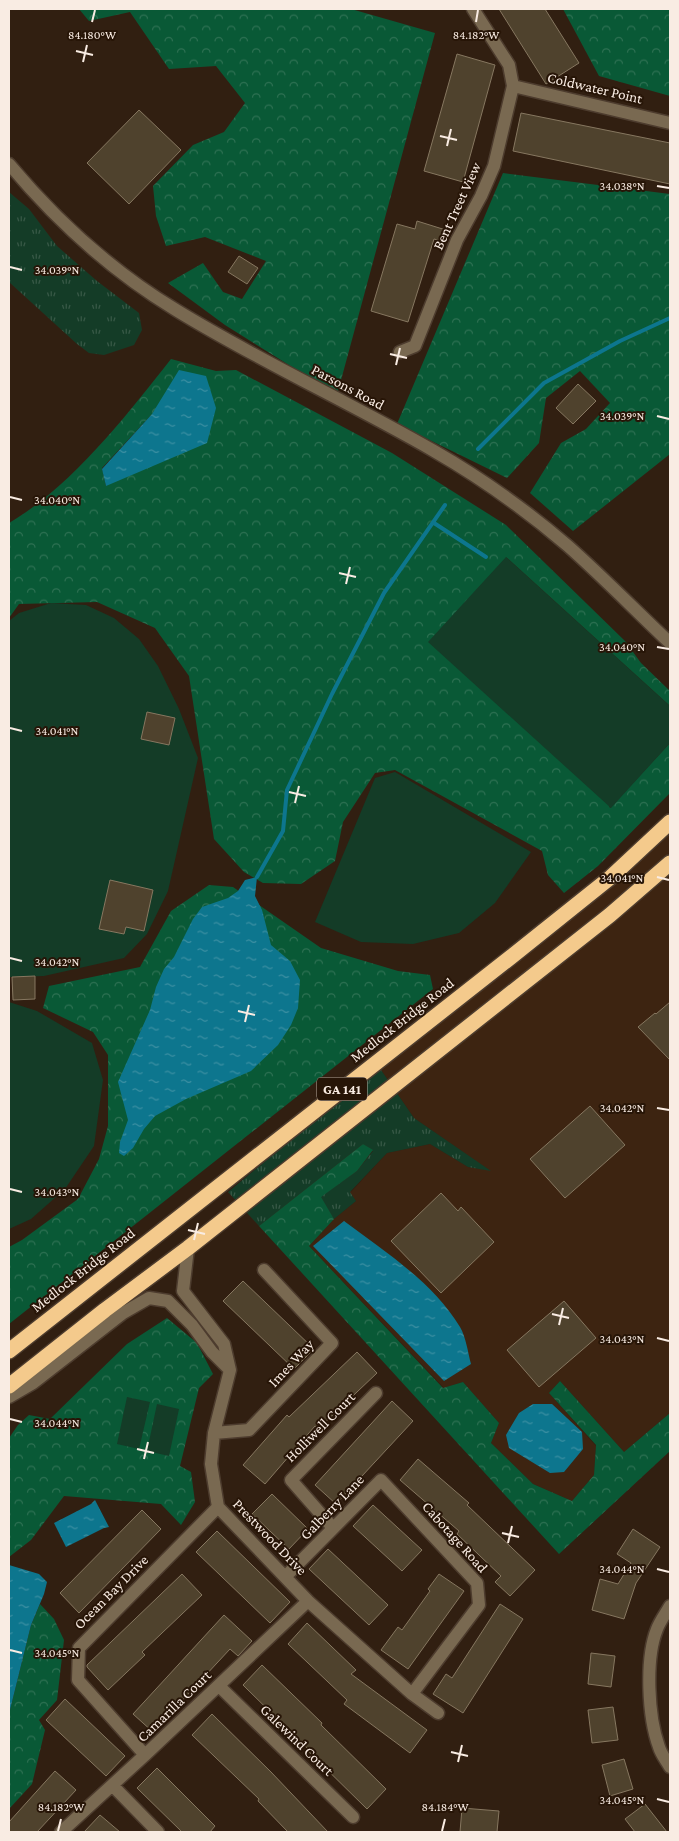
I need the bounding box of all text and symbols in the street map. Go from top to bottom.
text: 84.180°W [68,28,116,42]
text: 84.182°W [453,28,499,42]
street label: Coldwater Point [546,69,645,107]
street label: Bent Treet View [430,159,485,252]
text: 34.038°N [599,179,645,193]
text: 34.039°N [35,263,79,277]
street label: Parsons Road [309,361,387,413]
text: 34.039°N [600,409,644,423]
text: 34.040°N [34,493,80,507]
text: 34.040°N [599,640,645,654]
text: 34.041°N [35,724,79,738]
text: 34.041°N [600,871,644,885]
text: 34.042°N [35,955,79,969]
street label: Medlock Bridge Road [347,975,458,1066]
road number: GA 141 [317,1078,367,1100]
text: 34.042°N [600,1101,644,1115]
text: 34.043°N [35,1185,79,1199]
street label: Medlock Bridge Road [28,1225,139,1316]
text: 34.043°N [600,1332,644,1346]
street label: Imes Way [265,1336,318,1391]
street label: Holliwell Court [282,1388,359,1465]
text: 34.044°N [34,1416,80,1430]
street label: Galberry Lane [297,1471,368,1544]
street label: Prestwood Drive [230,1496,310,1578]
street label: Cabotage Road [418,1498,491,1576]
street label: Ocean Bay Drive [71,1551,152,1633]
text: 34.044°N [599,1562,645,1576]
text: 34.045°N [35,1646,80,1660]
street label: Camarilla Court [134,1666,215,1745]
street label: Galewind Court [257,1701,338,1780]
text: 34.045°N [600,1793,645,1807]
text: 84.182°W [38,1800,84,1814]
text: 84.184°W [421,1800,469,1814]

